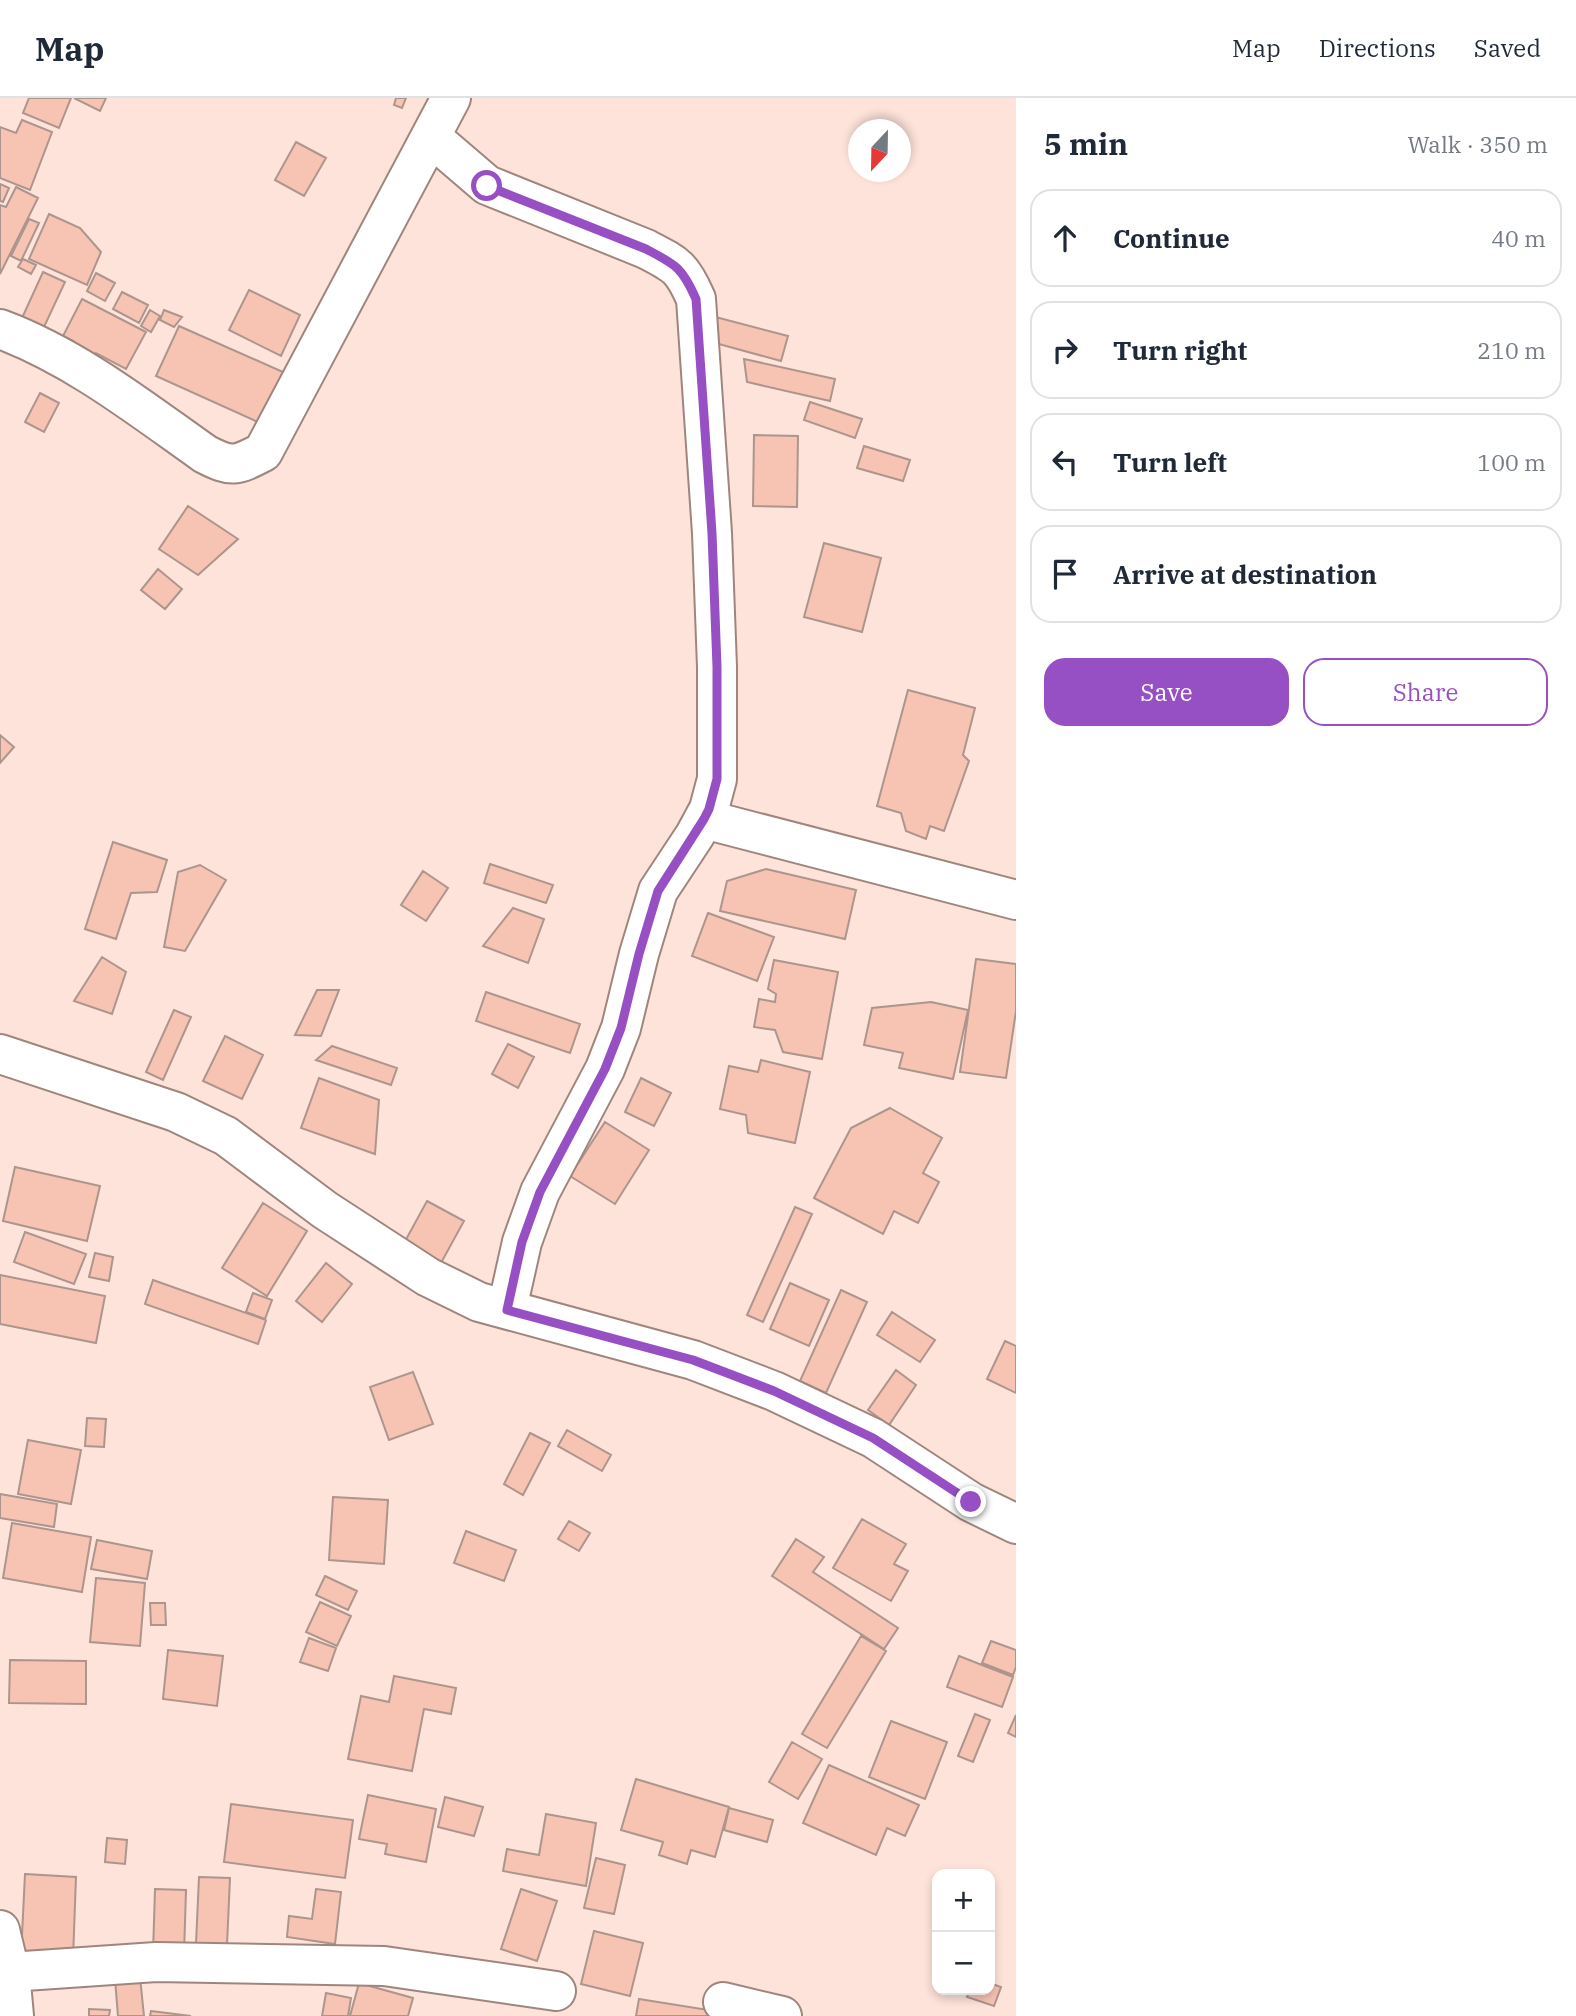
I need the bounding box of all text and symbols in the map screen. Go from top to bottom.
text: Map [35,27,104,70]
text: Map [1232,32,1281,64]
text: Directions [1319,32,1436,64]
text: Saved [1474,32,1541,64]
north arrow [848,119,911,182]
text: 5 min [1044,124,1128,163]
text: Walk · 350 m [1407,129,1548,159]
route start [471,170,502,201]
icon: ahead [1046,219,1084,257]
text: Continue [1113,221,1230,255]
text: 40 m [1491,223,1546,253]
icon: right [1046,331,1084,369]
text: Turn right [1113,333,1247,367]
text: 210 m [1477,335,1546,365]
icon: left [1046,443,1084,481]
text: Turn left [1113,445,1227,479]
text: 100 m [1477,447,1546,477]
icon: arrive [1046,555,1084,593]
text: Arrive at destination [1113,557,1377,591]
button: Save [1044,658,1289,726]
button: Share [1303,658,1548,726]
route end [955,1486,986,1517]
map controls [932,1869,995,1995]
button: + [932,1869,995,1932]
button: − [932,1932,995,1995]

